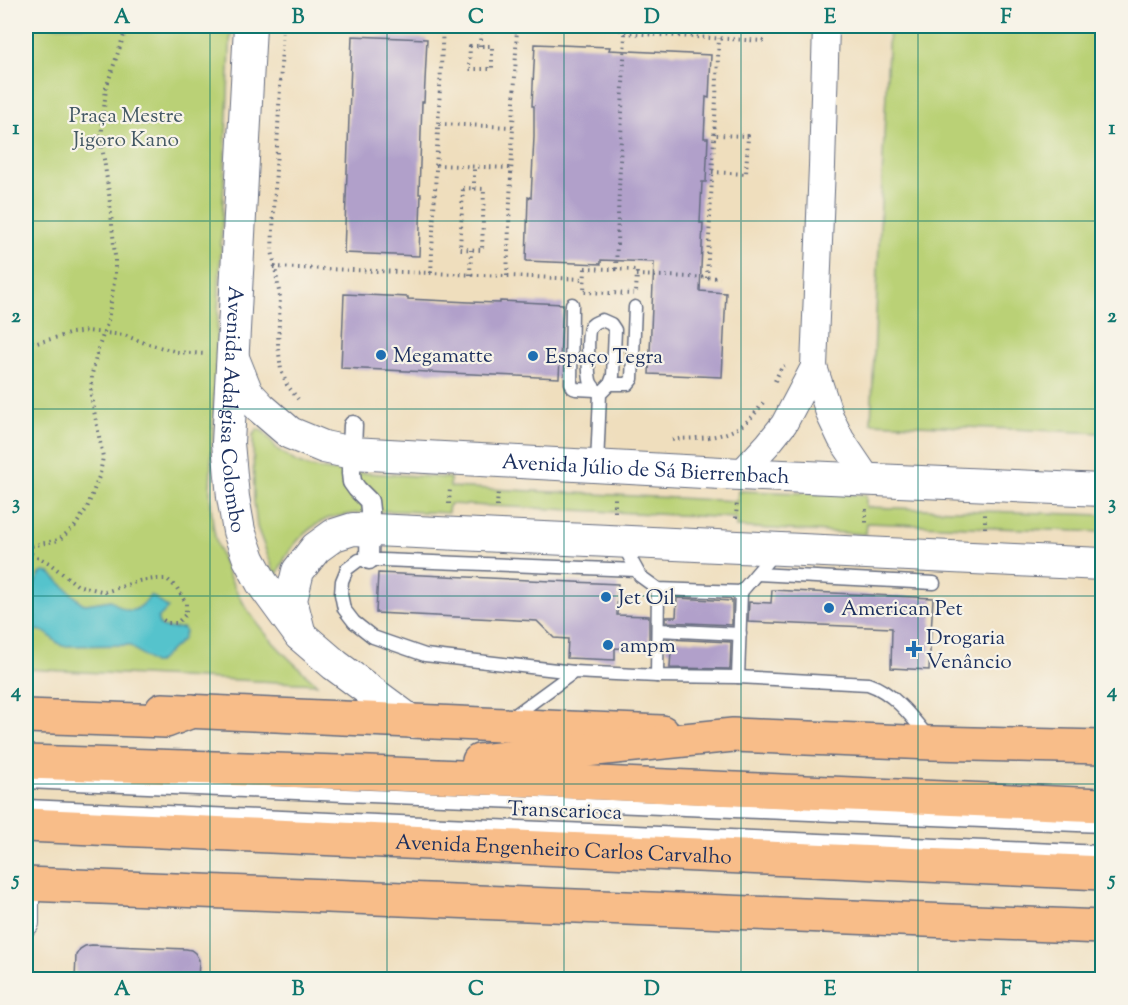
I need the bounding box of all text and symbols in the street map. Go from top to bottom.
text: A [114,4,131,33]
text: B [292,4,305,33]
text: C [468,4,484,33]
text: D [644,4,660,33]
text: E [824,4,837,33]
text: F [1000,4,1012,33]
park label: Praça Mestre Jigoro Kano [69,102,183,156]
text: 1 [13,115,20,144]
text: 1 [1109,115,1116,144]
street label: Avenida Adalgisa Colombo [211,285,252,535]
text: 2 [11,303,21,332]
text: 2 [1107,303,1117,332]
place label: Megamatte [393,342,493,372]
place label: Espaço Tegra [545,343,663,373]
marker: Megamatte [374,348,388,362]
marker: Espaço Tegra [526,349,540,363]
street label: Avenida Júlio de Sá Bierrenbach [501,448,790,493]
text: 3 [12,490,20,519]
text: 3 [1108,490,1116,519]
place label: Jet Oil [617,584,675,614]
marker: Jet Oil [599,590,613,604]
place label: American Pet [841,595,963,625]
marker: American Pet [822,601,836,615]
place label: Drogaria Venâncio [926,624,1012,678]
place label: ampm [620,632,676,662]
marker: ampm [601,638,615,652]
marker: Drogaria Venâncio [907,642,921,656]
text: 4 [10,678,21,707]
text: 4 [1106,678,1117,707]
street label: Transcarioca [507,795,623,829]
street label: Avenida Engenheiro Carlos Carvalho [394,828,732,873]
text: 5 [11,866,20,895]
text: 5 [1107,866,1116,895]
text: A [114,976,131,1005]
text: B [292,976,305,1005]
text: C [468,976,484,1005]
text: D [644,976,660,1005]
text: E [824,976,837,1005]
text: F [1000,976,1012,1005]

